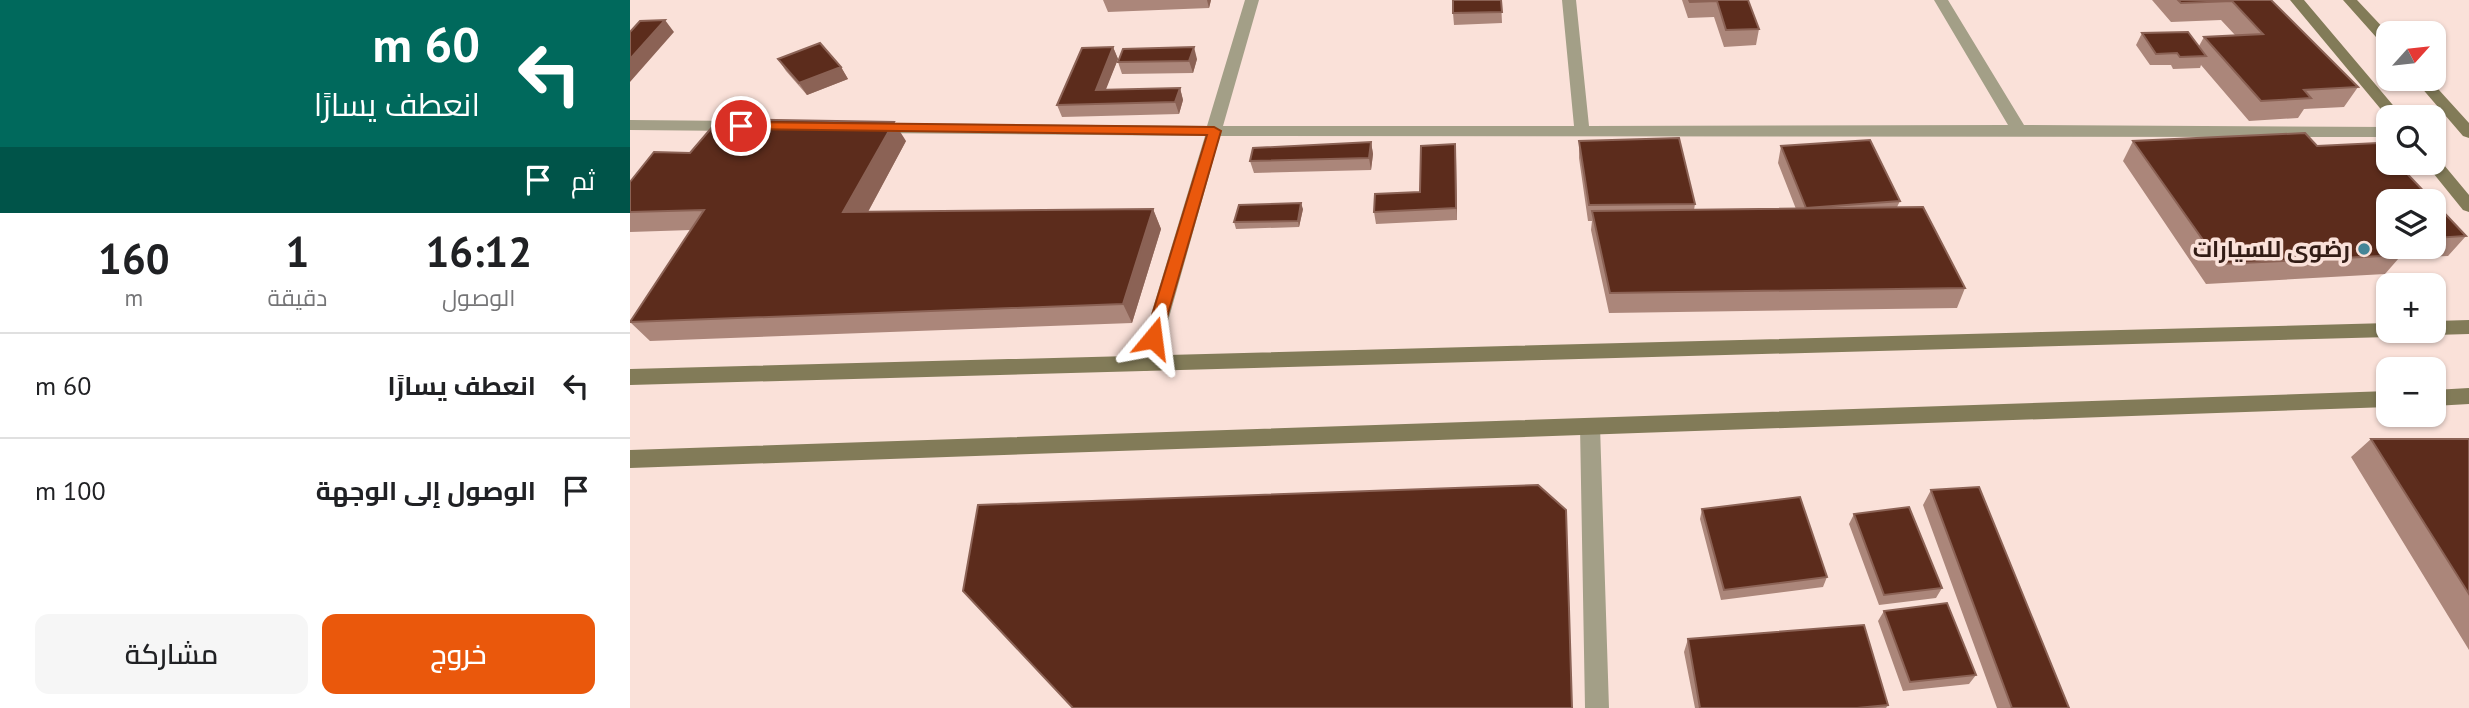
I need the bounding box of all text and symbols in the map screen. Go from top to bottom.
text: 60 m [373,12,480,76]
north arrow [2376,21,2446,91]
map controls [2376,21,2446,427]
icon: left [504,28,595,119]
text: انعطف يسارًا [314,83,480,125]
pin [711,96,771,156]
button: search [2376,105,2446,175]
icon: arrive [722,107,760,145]
icon: arrive [519,161,557,199]
text: ثم [571,164,595,197]
button: layers [2376,189,2446,259]
text: 1 [286,224,309,279]
text: 16:12 [425,224,532,279]
text: 160 [98,231,170,286]
place label: رضوى للسيارات [2193,234,2350,263]
marker: رضوى للسيارات [2356,241,2372,257]
button: + [2376,273,2446,343]
text: m [124,283,143,312]
text: دقيقة [268,283,327,312]
text: الوصول [442,283,515,312]
position arrow [1116,301,1190,375]
button: − [2376,357,2446,427]
icon: left [557,367,595,405]
text: 60 m [35,369,91,402]
text: انعطف يسارًا [388,369,536,402]
icon: arrive [557,472,595,510]
text: 100 m [35,474,106,507]
text: الوصول إلى الوجهة [316,474,536,507]
button: مشاركة [35,614,308,694]
button: خروج [322,614,595,694]

